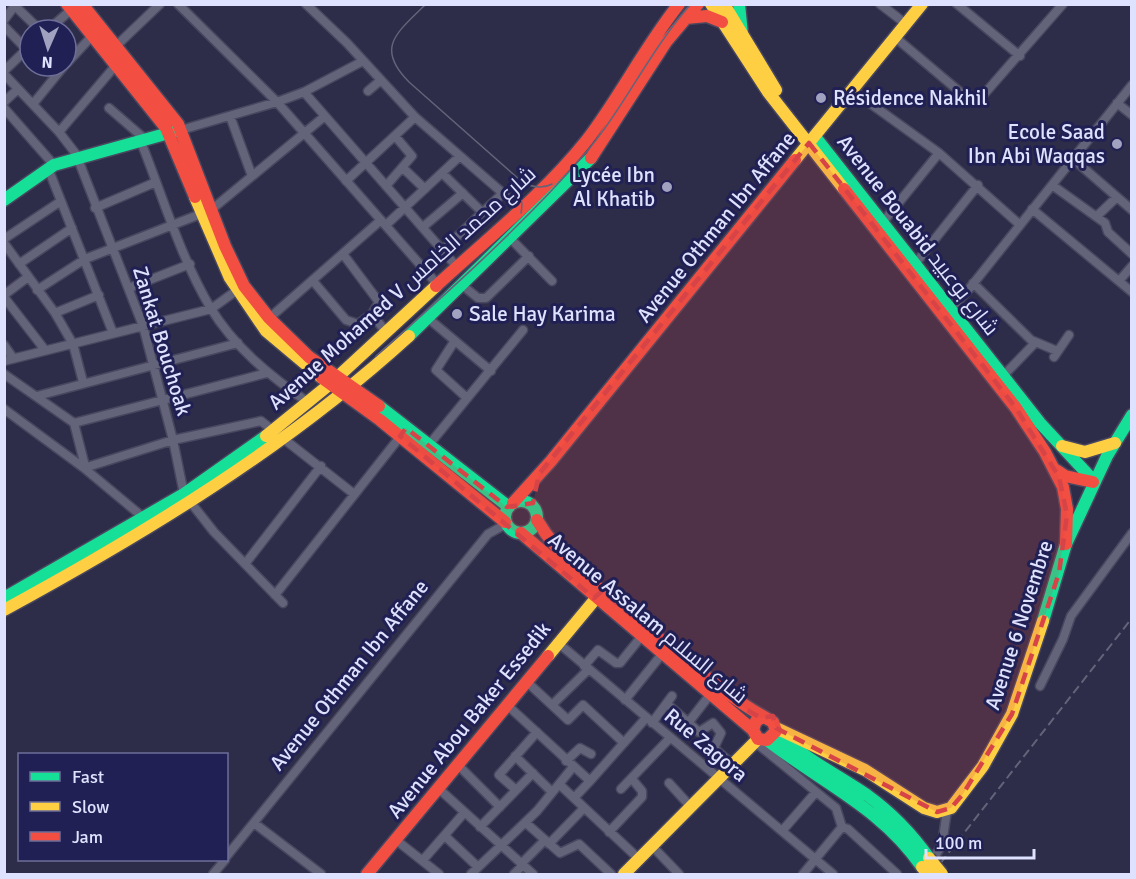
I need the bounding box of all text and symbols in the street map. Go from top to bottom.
north arrow [18,18,78,78]
text: N [41,52,53,72]
place label: Résidence Nakhil [833,85,988,111]
marker: Résidence Nakhil [814,91,828,105]
place label: Ecole Saad Ibn Abi Waqqas [968,119,1105,169]
street label: Avenue Othman Ibn Affane [631,126,801,328]
street label: Avenue Bouabid شارع بوعبيد [831,129,1004,341]
marker: Ecole Saad Ibn Abi Waqqas [1110,137,1124,151]
street label: Avenue Mohamed V شارع محمد الخامس [263,161,542,416]
place label: Lycée Ibn Al Khatib [571,162,655,212]
marker: Lycée Ibn Al Khatib [660,180,674,194]
street label: Zankat Bouchoak [127,263,197,419]
place label: Sale Hay Karima [469,301,616,327]
marker: Sale Hay Karima [450,307,464,321]
street label: Avenue Assalam شارع السلام [542,527,753,710]
street label: Avenue 6 Novembre [979,537,1059,713]
street label: Avenue Othman Ibn Affane [264,574,434,776]
street label: Avenue Abou Baker Essedik [382,616,557,824]
street label: Rue Zagora [659,703,753,787]
legend [18,753,228,861]
text: Fast [72,766,104,788]
text: Slow [72,796,109,818]
scale bar [926,822,1034,860]
text: Jam [72,826,103,848]
text: 100 m [935,832,982,854]

